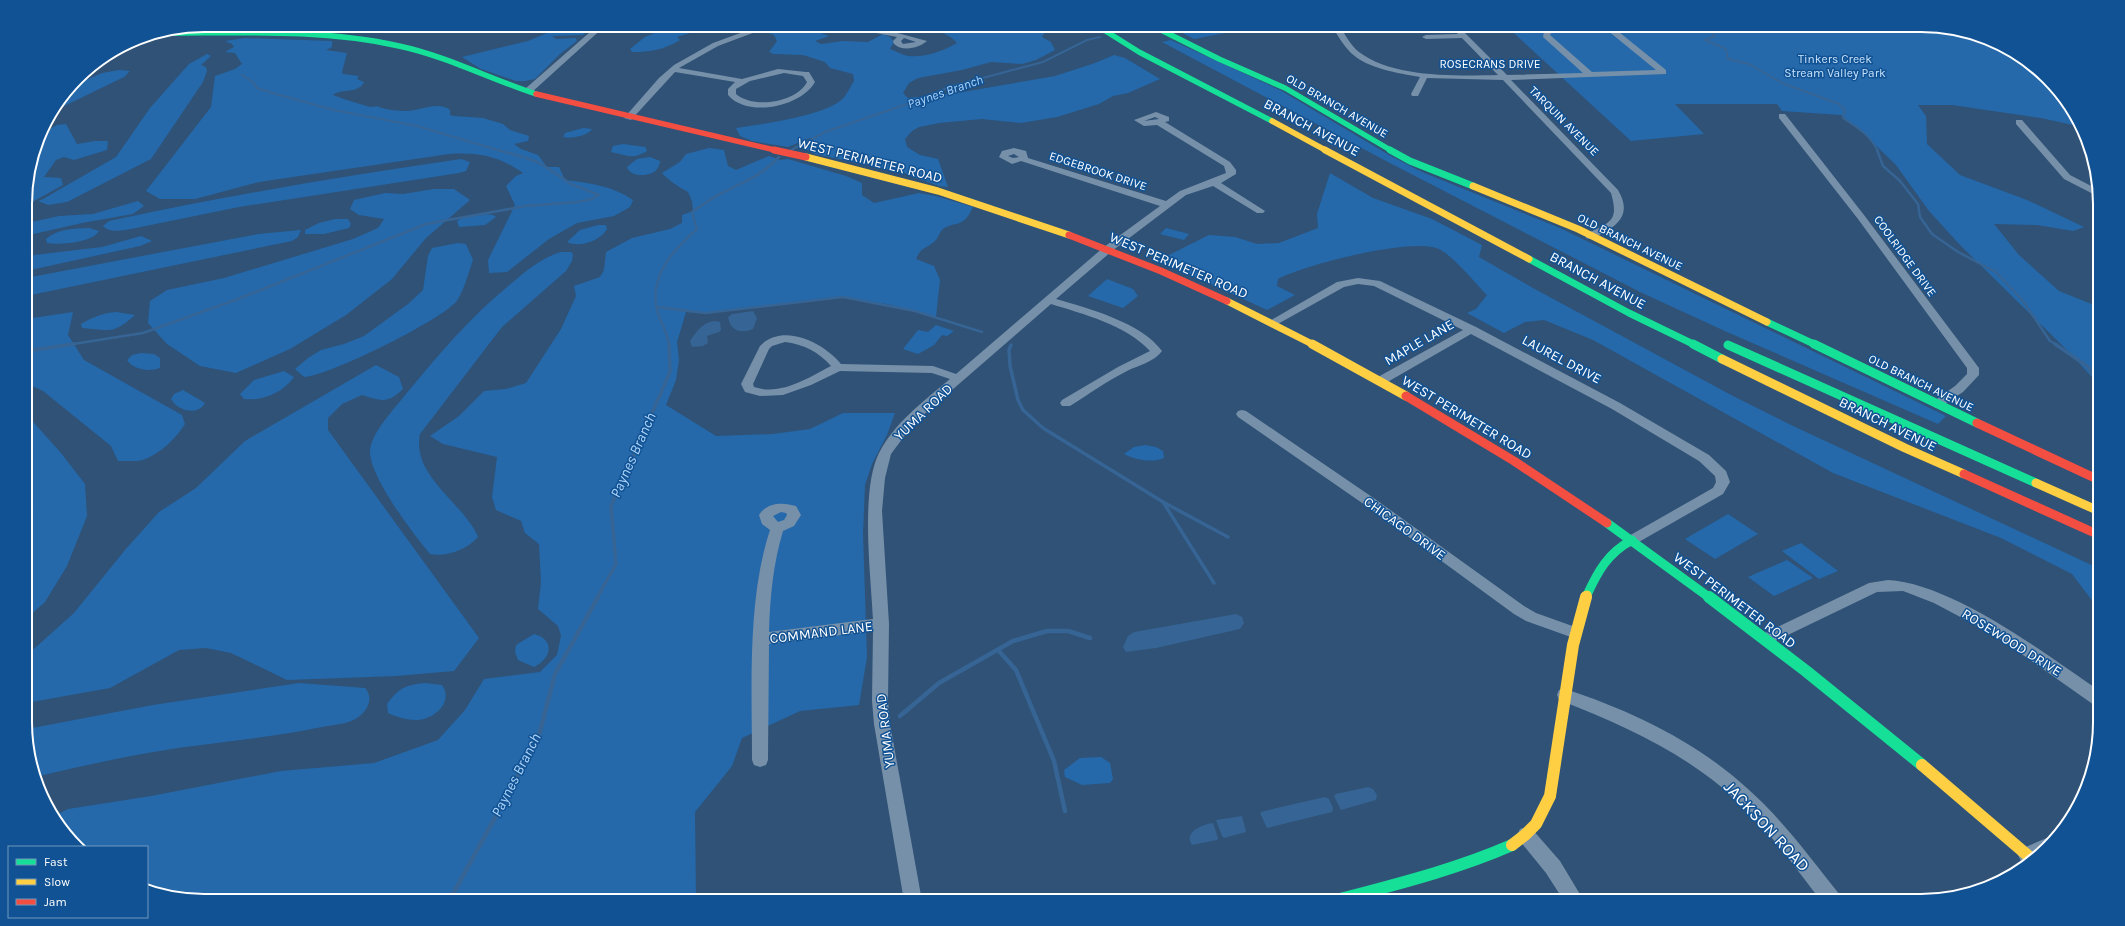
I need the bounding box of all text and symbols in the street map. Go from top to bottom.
park label: Tinkers Creek Stream Valley Park [1784,52,1886,80]
street label: ROSECRANS DRIVE [1439,57,1541,71]
water label: Paynes Branch [905,71,985,111]
street label: OLD BRANCH AVENUE [1284,71,1390,141]
street label: TARQUIN AVENUE [1526,83,1602,159]
street label: BRANCH AVENUE [1261,95,1363,159]
street label: WEST PERIMETER ROAD [796,134,944,187]
street label: EDGEBROOK DRIVE [1047,149,1149,193]
street label: OLD BRANCH AVENUE [1575,210,1685,274]
street label: COOLRIDGE DRIVE [1871,213,1939,299]
street label: WEST PERIMETER ROAD [1107,229,1251,302]
street label: BRANCH AVENUE [1547,248,1649,313]
street label: MAPLE LANE [1381,316,1457,369]
street label: LAUREL DRIVE [1519,331,1604,387]
street label: OLD BRANCH AVENUE [1866,351,1976,415]
street label: WEST PERIMETER ROAD [1399,372,1535,463]
street label: YUMA ROAD [890,380,956,445]
street label: BRANCH AVENUE [1836,394,1939,455]
water label: Paynes Branch [606,410,660,500]
street label: CHICAGO DRIVE [1360,493,1449,564]
street label: WEST PERIMETER ROAD [1670,549,1799,652]
street label: ROSEWOOD DRIVE [1959,605,2065,680]
street label: COMMAND LANE [769,618,873,647]
street label: YUMA ROAD [872,693,899,769]
water label: Paynes Branch [487,730,545,820]
street label: JACKSON ROAD [1720,777,1814,875]
legend [8,846,148,918]
text: Fast [44,855,68,869]
text: Slow [44,875,70,889]
text: Jam [44,895,67,909]

